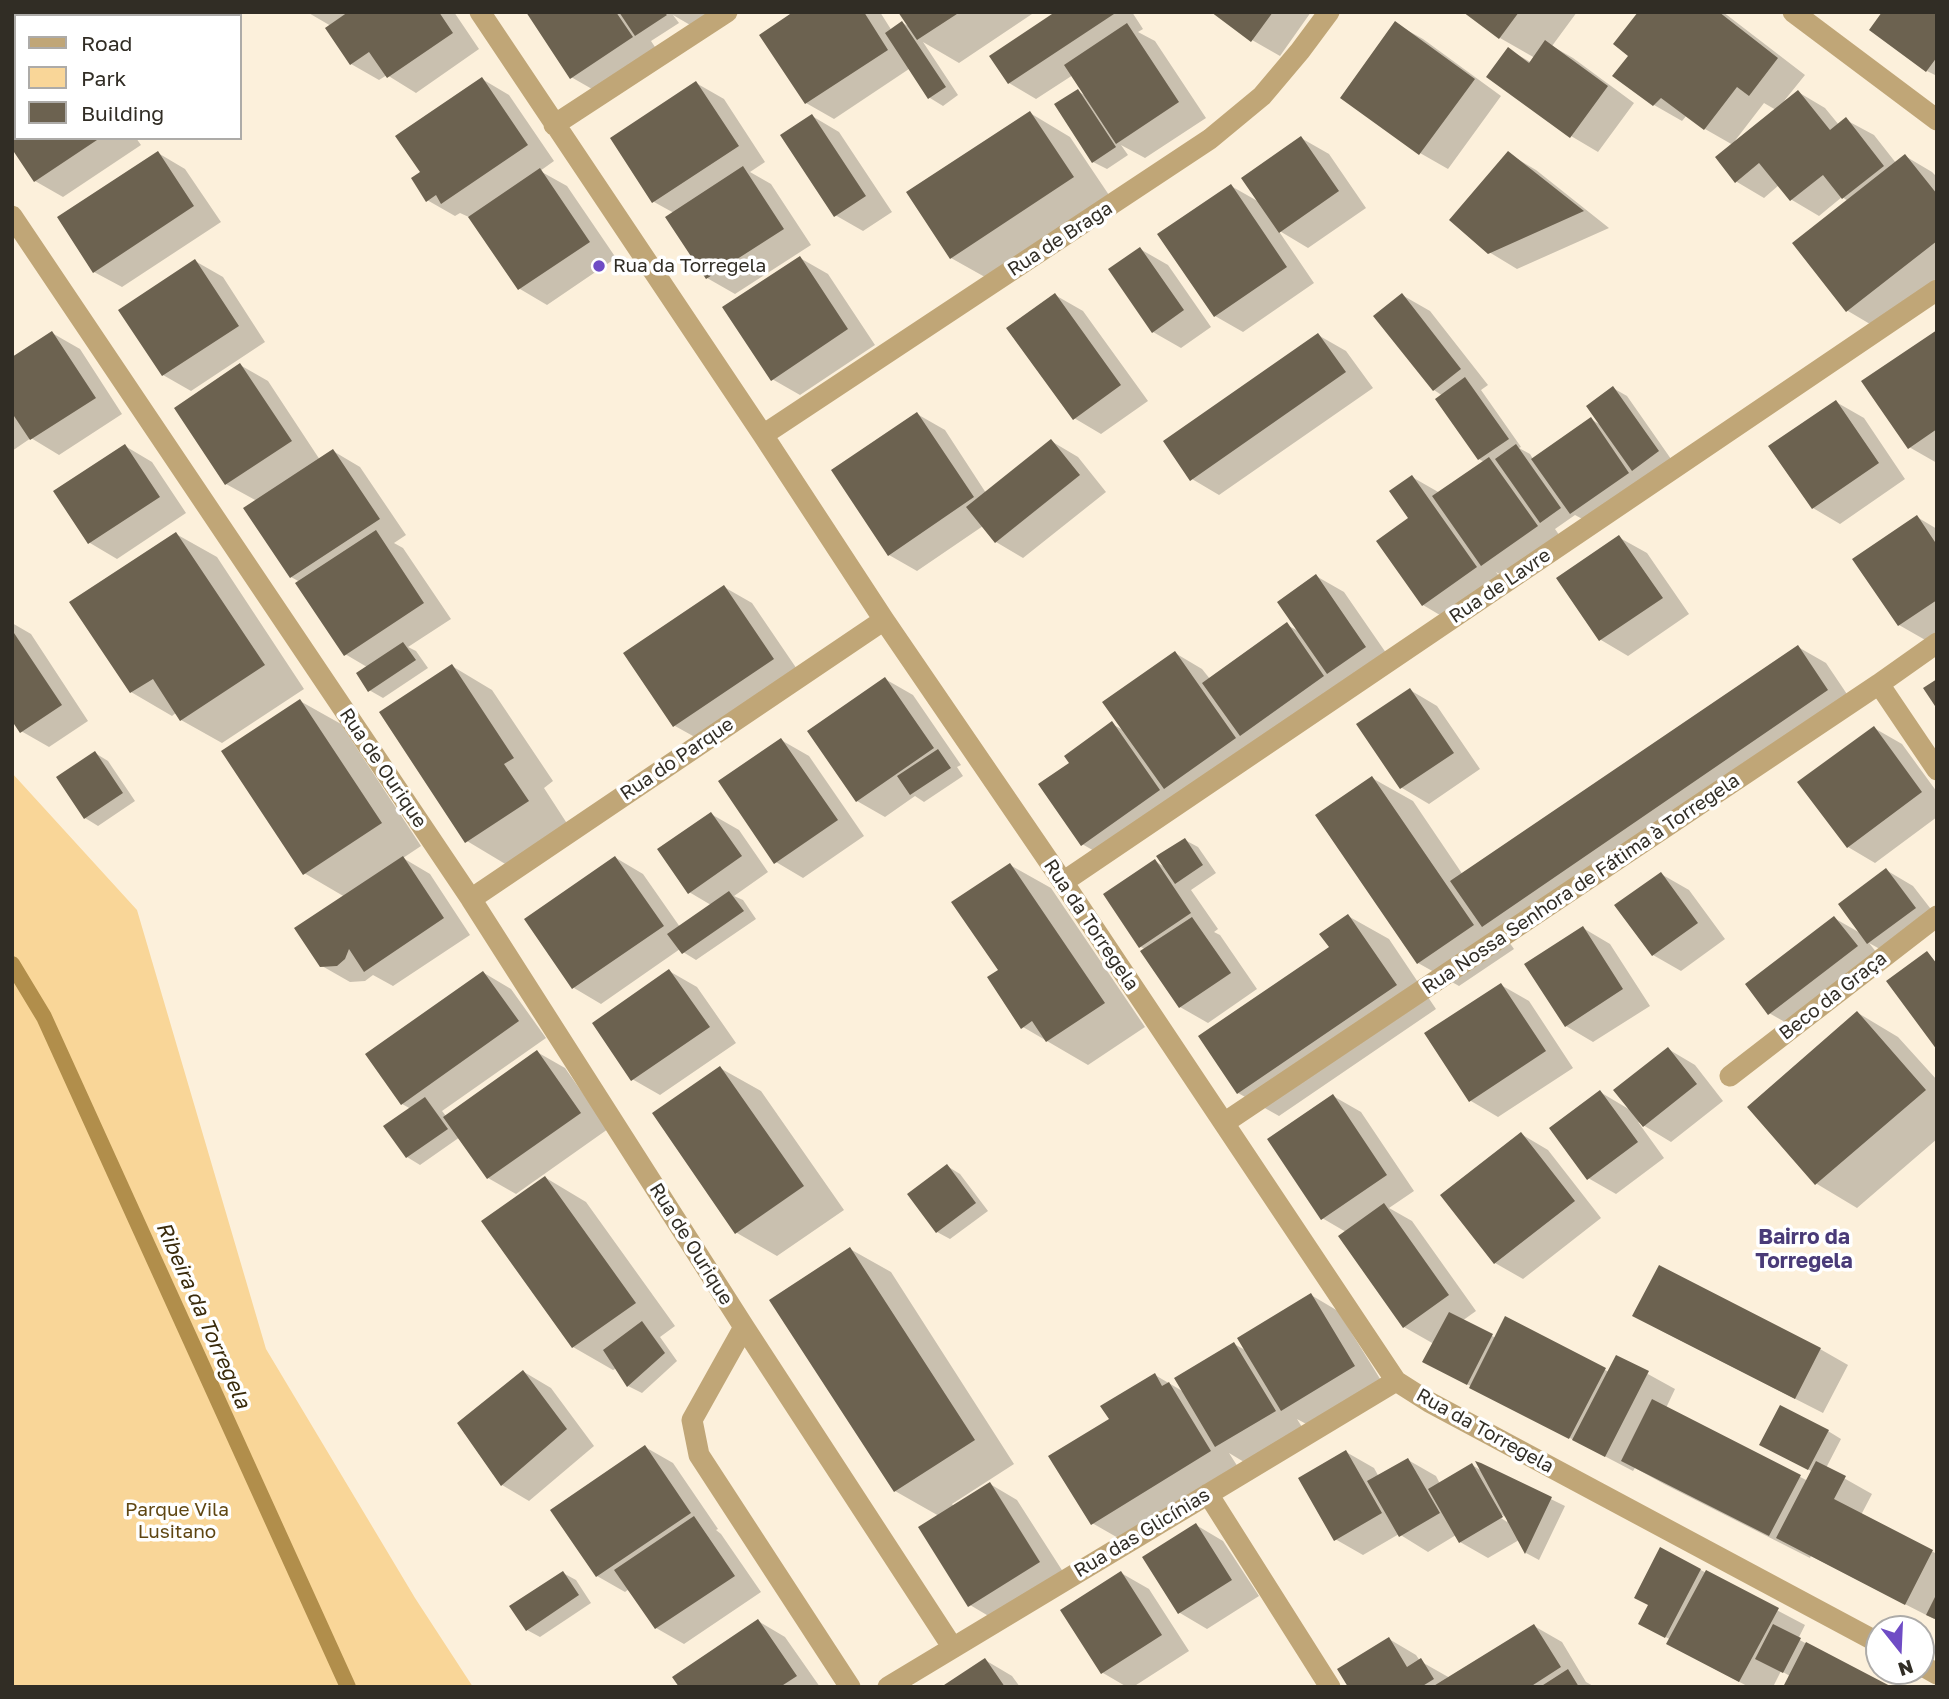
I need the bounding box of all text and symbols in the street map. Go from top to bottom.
legend [14,14,242,140]
text: Road [81,30,132,56]
text: Park [81,65,126,91]
text: Building [81,100,164,126]
street label: Rua de Braga [1003,197,1117,281]
place label: Rua da Torregela [613,255,766,277]
marker: Rua da Torregela [591,258,607,274]
street label: Rua de Lavre [1445,544,1555,628]
street label: Rua de Ourique [335,704,431,832]
street label: Rua do Parque [616,713,738,805]
street label: Rua Nossa Senhora de Fátima à Torregela [1418,769,1744,999]
street label: Rua da Torregela [1039,855,1143,995]
street label: Beco da Graça [1775,947,1891,1045]
street label: Rua de Ourique [644,1179,738,1309]
water label: Ribeira da Torregela [151,1218,255,1412]
district label: Bairro da Torregela [1755,1224,1853,1274]
street label: Rua da Torregela [1412,1384,1558,1478]
street label: Rua das Glicínias [1070,1483,1214,1583]
park label: Parque Vila Lusitano [125,1499,229,1543]
north arrow [1865,1615,1935,1685]
text: N [1896,1655,1916,1682]

